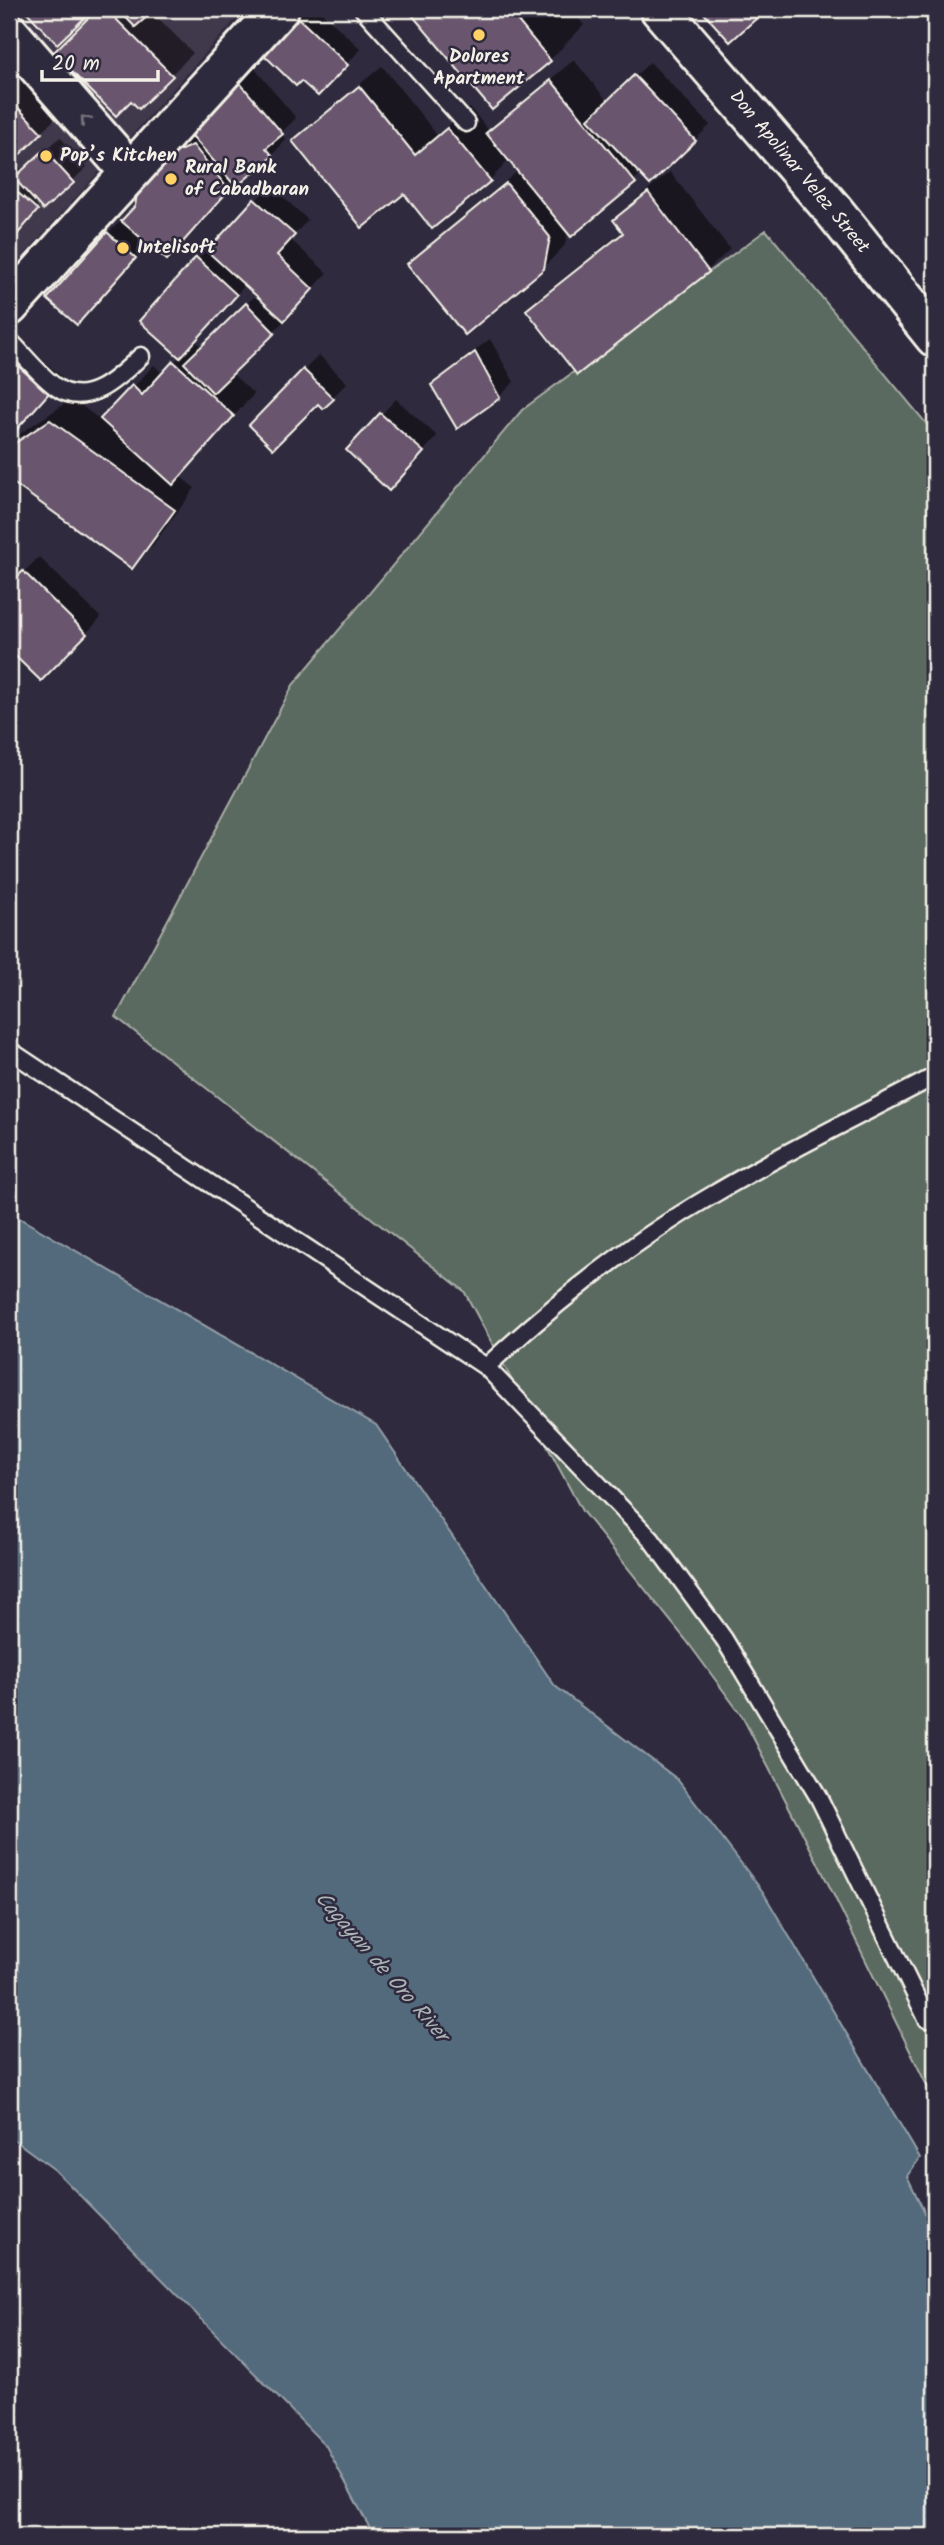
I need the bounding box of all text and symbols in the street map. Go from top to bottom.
marker: Dolores Apartment [471,27,487,43]
scale bar [42,38,158,82]
place label: Dolores Apartment [433,42,525,94]
text: 20 m [52,48,100,81]
street label: Don Apolinar Velez Street [721,83,877,261]
one-way arrow [81,115,94,128]
place label: Pop’s Kitchen [60,141,177,171]
marker: Pop’s Kitchen [38,148,54,164]
place label: Rural Bank of Cabadbaran [185,153,309,205]
marker: Rural Bank of Cabadbaran [163,171,179,187]
place label: Intelisoft [137,233,216,263]
marker: Intelisoft [115,240,131,256]
water label: Cagayan de Oro River [306,1884,458,2053]

